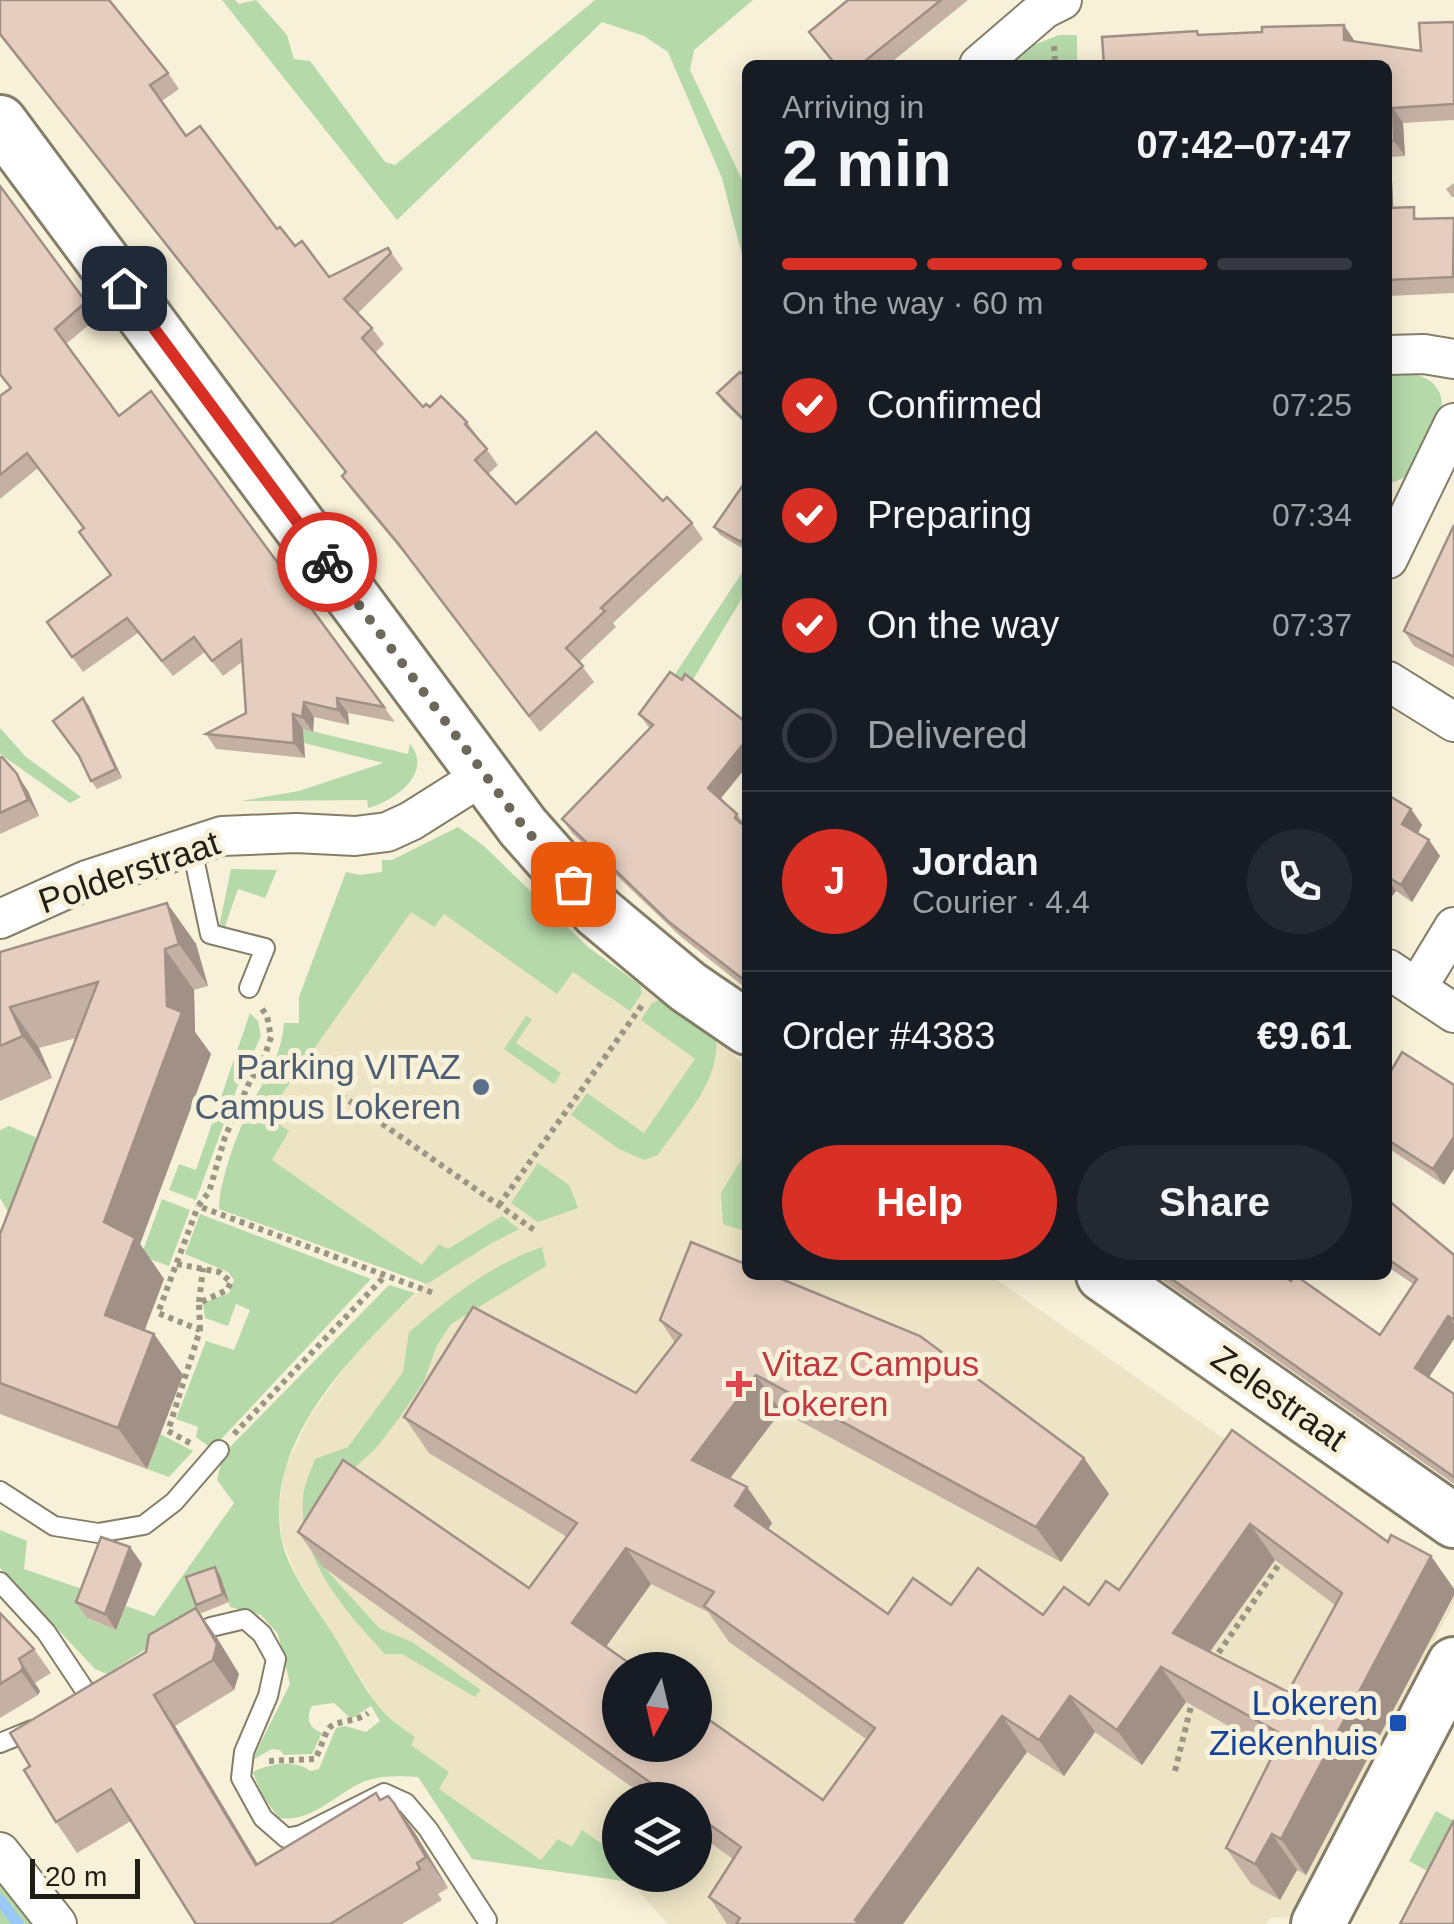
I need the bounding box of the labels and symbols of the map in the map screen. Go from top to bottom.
pin [82,246,167,331]
courier [277,512,377,612]
street label: Polderstraat [33,822,225,921]
pin [531,842,616,927]
place label: Parking VITAZ Campus Lokeren [194,1047,461,1126]
marker: Parking VITAZ Campus Lokeren [470,1076,492,1098]
street label: Zelestraat [1204,1337,1354,1458]
place label: Vitaz Campus Lokeren [762,1344,979,1423]
marker: Vitaz Campus Lokeren [726,1371,752,1397]
north arrow [602,1652,712,1762]
place label: Lokeren Ziekenhuis [1209,1683,1378,1762]
marker: Lokeren Ziekenhuis [1387,1712,1409,1734]
scale bar [30,1854,140,1898]

